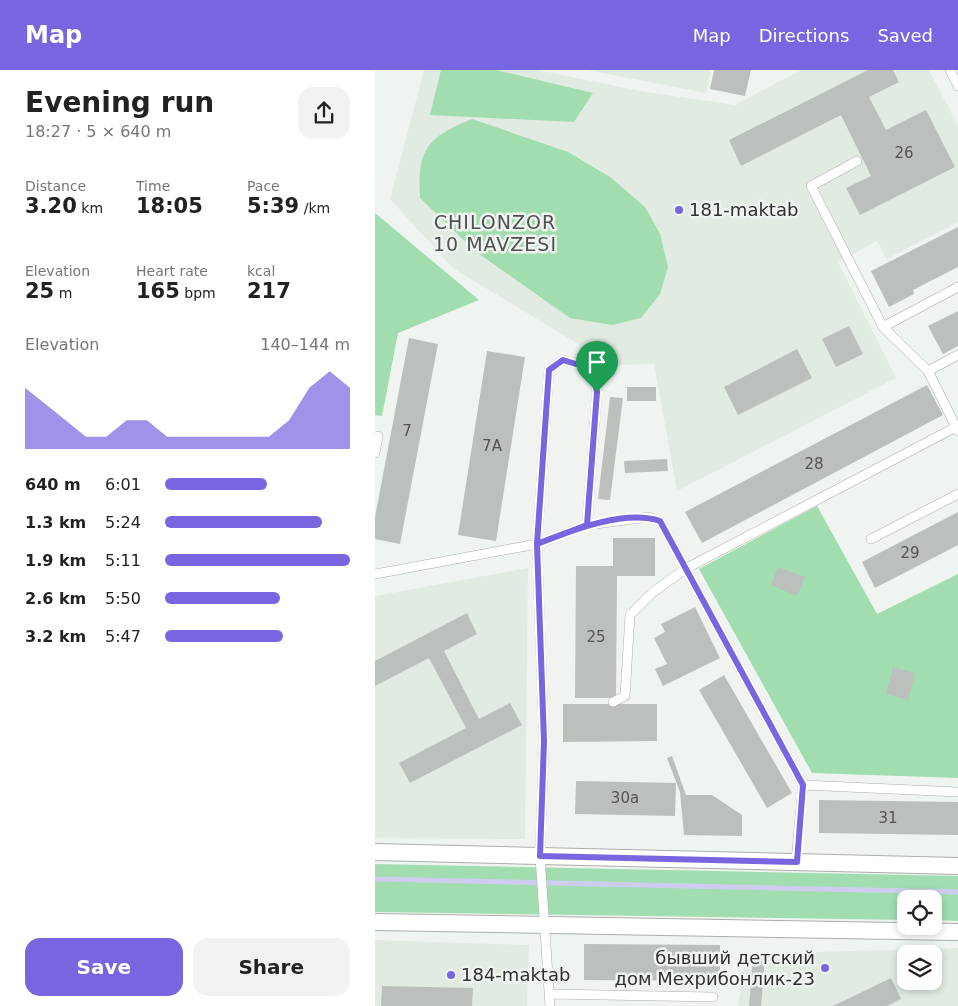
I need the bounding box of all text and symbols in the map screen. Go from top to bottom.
text: Map [25,21,82,49]
text: Map [693,25,731,46]
text: Directions [759,25,849,46]
text: Saved [877,25,933,46]
text: Evening run [25,86,214,119]
button: share [298,87,350,139]
text: 18:27 · 5 × 640 m [25,122,171,141]
house number: 26 [894,144,914,162]
text: Distance [25,178,86,194]
text: Time [136,178,170,194]
text: Pace [247,178,280,194]
text: 3.20 [25,194,77,218]
text: 18:05 [136,194,203,218]
text: 5:39 [247,194,299,218]
place label: 181-maktab [689,199,798,220]
text: km [77,200,103,216]
text: /km [299,200,330,216]
marker: 181-maktab [673,204,685,216]
district label: CHILONZOR 10 MAVZESI [433,211,557,255]
text: Elevation [25,263,90,279]
text: Heart rate [136,263,208,279]
text: kcal [247,263,275,279]
text: 25 [25,279,54,303]
text: 165 [136,279,180,303]
text: 217 [247,279,291,303]
text: m [54,285,72,301]
text: bpm [180,285,216,301]
text: Elevation [25,335,99,354]
text: 140–144 m [260,335,350,354]
pin [576,341,618,392]
icon: arrive [583,348,611,376]
house number: 7 [402,422,412,440]
house number: 7А [482,437,503,455]
house number: 28 [804,455,824,473]
text: 640 m [25,475,81,494]
text: 6:01 [105,475,141,494]
text: 1.3 km [25,513,86,532]
text: 5:24 [105,513,141,532]
house number: 29 [900,544,920,562]
text: 1.9 km [25,551,86,570]
text: 5:11 [105,551,141,570]
text: 2.6 km [25,589,86,608]
text: 5:50 [105,589,141,608]
text: 3.2 km [25,627,86,646]
text: 5:47 [105,627,141,646]
house number: 25 [586,628,606,646]
house number: 30a [611,789,639,807]
house number: 31 [878,809,898,827]
map controls [897,890,942,990]
button: locate [897,890,942,935]
button: Save [25,938,183,996]
button: Share [193,938,350,996]
button: layers [897,945,942,990]
place label: бывший детский дом Мехрибонлик-23 [615,947,815,989]
marker: бывший детский дом Мехрибонлик-23 [819,962,831,974]
place label: 184-maktab [461,964,570,985]
marker: 184-maktab [445,969,457,981]

